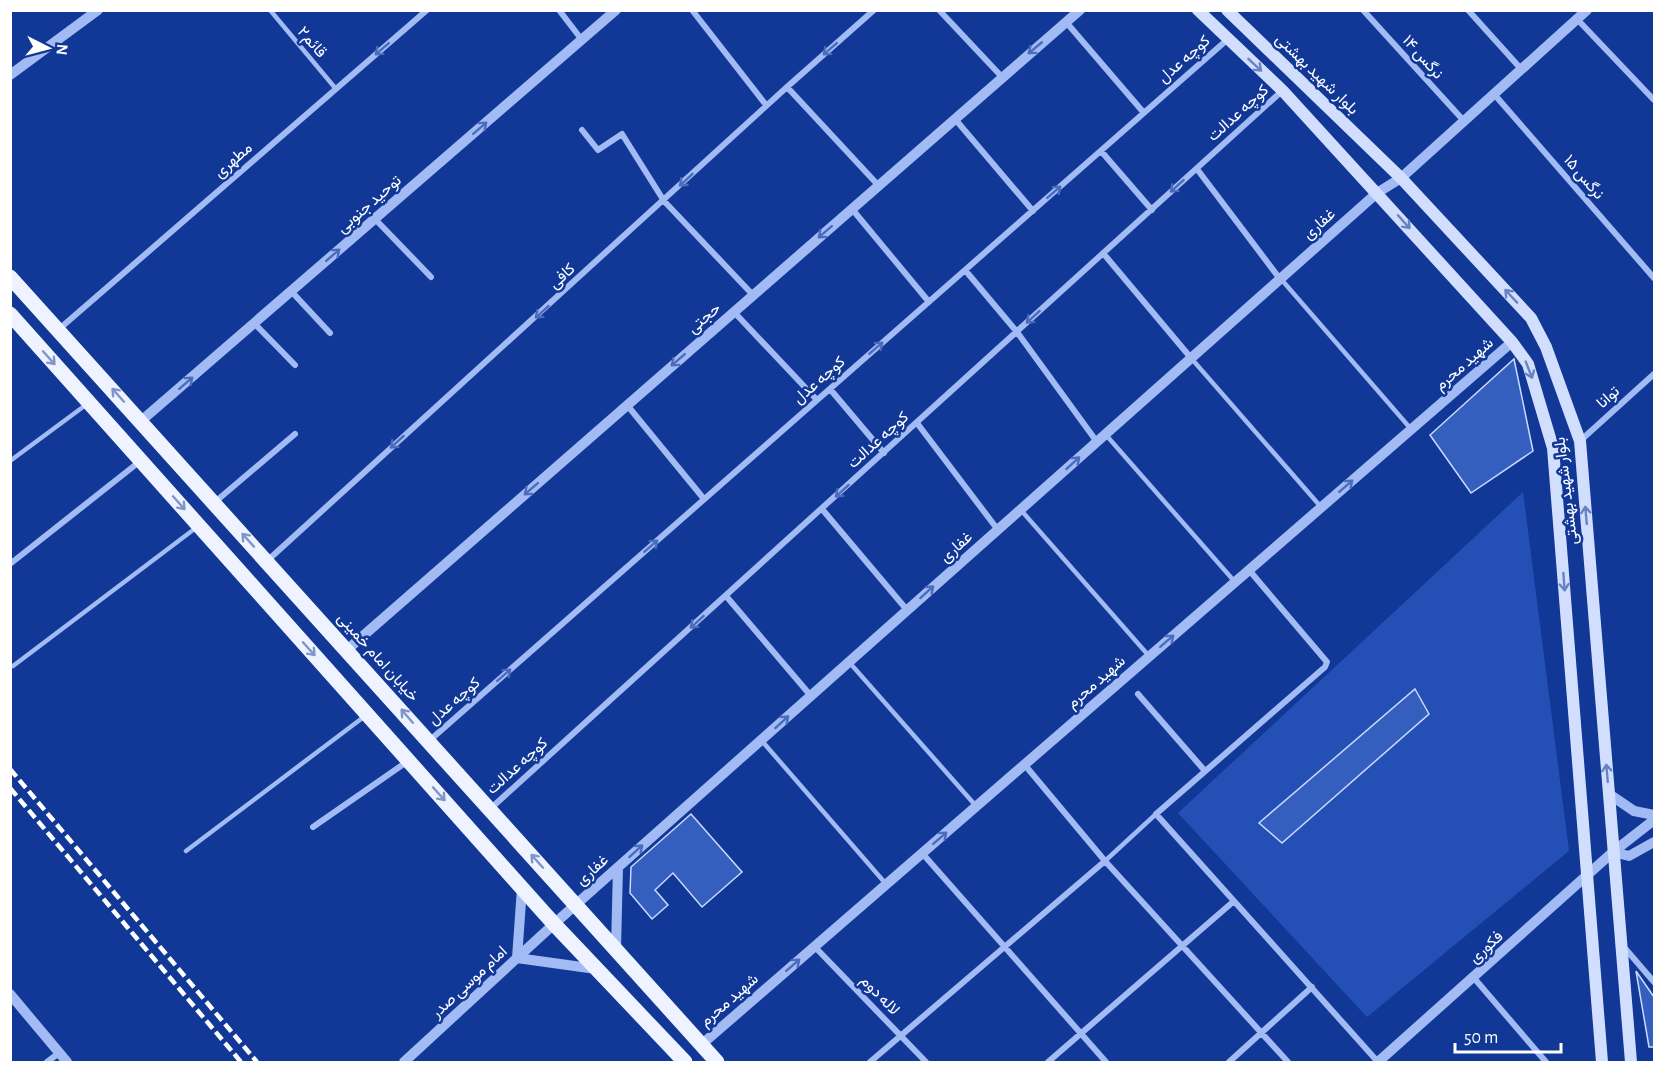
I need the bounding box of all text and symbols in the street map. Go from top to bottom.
north arrow [18,18,78,78]
street label: قائم۲ [293,24,329,62]
street label: بلوار شهید بهشتی [1271,31,1362,119]
street label: کوچه عدل [1155,32,1215,88]
street label: نرگس ۱۴ [1398,32,1447,83]
one-way arrow [375,42,390,56]
one-way arrow [823,42,838,56]
one-way arrow [1027,42,1043,55]
text: N [53,43,70,56]
one-way arrow [1248,58,1263,72]
street label: کوچه عدالت [1204,82,1274,147]
one-way arrow [473,121,488,135]
street label: مطهری [211,139,256,182]
street label: نرگس ۱۵ [1559,152,1607,204]
street label: توحید جنوبی [334,172,406,238]
one-way arrow [679,173,694,187]
one-way arrow [1170,179,1185,193]
one-way arrow [1046,185,1061,199]
street label: غفاری [1300,206,1340,244]
one-way arrow [1396,214,1410,229]
one-way arrow [818,225,833,239]
one-way arrow [325,248,340,262]
street label: کافی [546,260,579,293]
one-way arrow [1504,289,1518,304]
street label: حجتی [685,299,725,338]
one-way arrow [535,305,550,319]
one-way arrow [1025,310,1040,324]
street label: شهید محرم [1432,335,1498,395]
one-way arrow [868,341,883,355]
one-way arrow [42,350,56,365]
street label: کوچه عدل [790,353,850,409]
one-way arrow [670,354,686,367]
one-way arrow [1524,361,1535,379]
one-way arrow [178,376,193,390]
street label: توانا [1594,383,1624,413]
one-way arrow [111,388,125,403]
street label: کوچه عدالت [844,409,914,474]
one-way arrow [390,435,405,450]
street label: بلوار شهید بهشتی [1551,436,1583,546]
one-way arrow [1065,456,1080,470]
one-way arrow [1338,479,1353,493]
one-way arrow [524,482,539,496]
one-way arrow [834,484,849,498]
one-way arrow [172,495,186,510]
one-way arrow [1580,506,1591,526]
street label: غفاری [937,529,977,567]
one-way arrow [241,533,255,548]
one-way arrow [643,539,658,553]
one-way arrow [1558,572,1569,592]
one-way arrow [919,585,934,599]
street label: خیابان امام خمینی [333,610,422,706]
one-way arrow [690,615,705,629]
one-way arrow [1159,634,1174,648]
one-way arrow [302,641,316,656]
street label: شهید محرم [1064,653,1130,713]
one-way arrow [496,668,511,682]
street label: کوچه عدل [425,674,485,730]
one-way arrow [400,709,414,724]
one-way arrow [774,715,789,729]
street label: کوچه عدالت [483,735,553,800]
one-way arrow [1601,763,1612,783]
one-way arrow [432,786,446,801]
one-way arrow [932,831,947,845]
one-way arrow [628,844,643,858]
street label: غفاری [573,852,613,890]
one-way arrow [530,854,544,869]
street label: فکوری [1466,928,1507,968]
street label: امام موسی صدر [427,943,511,1023]
one-way arrow [785,958,800,972]
street label: شهید محرم [697,971,763,1031]
street label: لاله دوم [856,972,903,1020]
scale bar [1455,1016,1562,1054]
text: 50 m [1464,1029,1498,1047]

